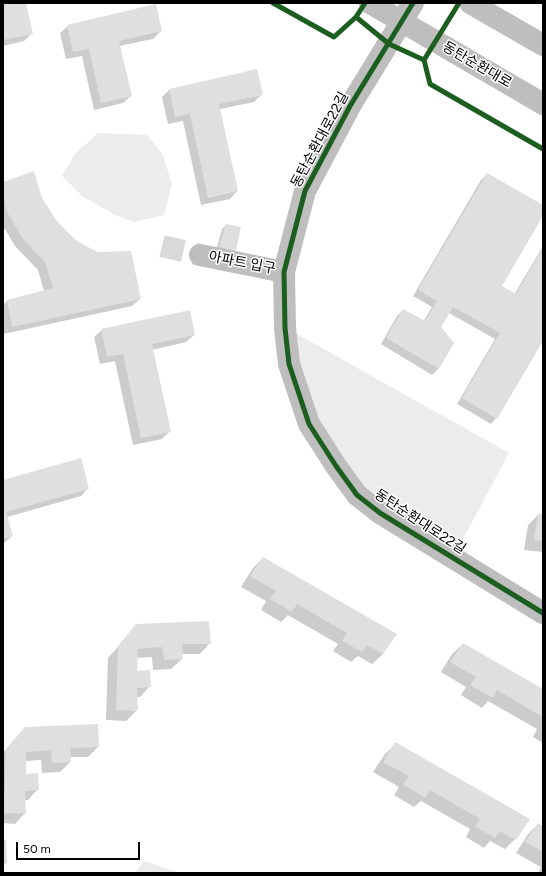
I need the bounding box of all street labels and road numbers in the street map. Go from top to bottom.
street label: 동탄순환대로 [439,38,515,92]
street label: 동탄순환대로22길 [288,89,352,191]
street label: 아파트 입구 [207,248,277,278]
street label: 동탄순환대로22길 [371,486,469,558]

